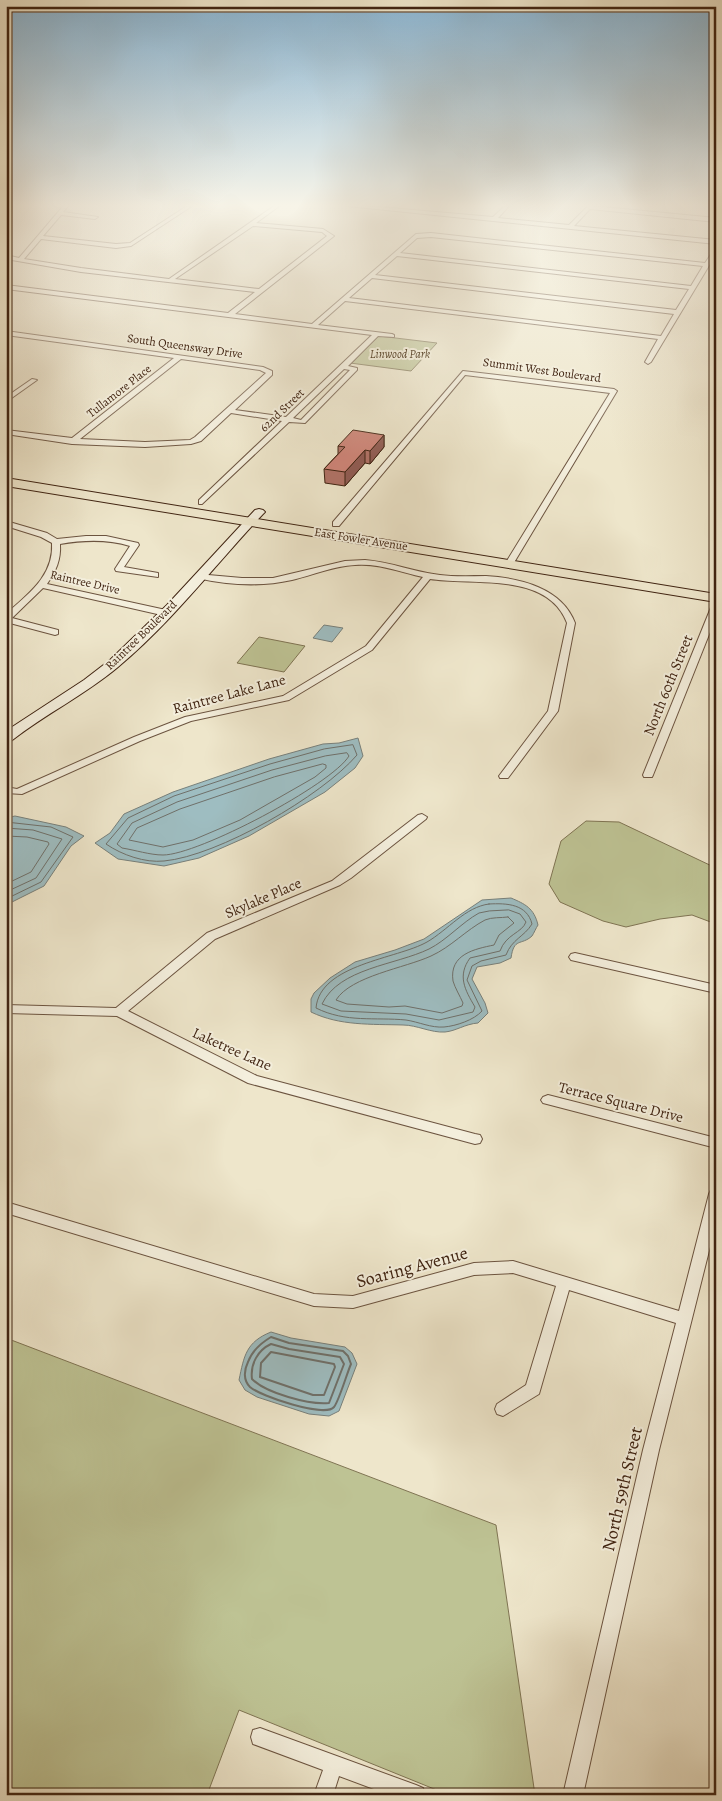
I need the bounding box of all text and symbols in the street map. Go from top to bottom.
street label: South Queensway Drive [126,330,244,362]
park label: Linwood Park [370,346,431,362]
street label: Summit West Boulevard [482,354,603,386]
street label: Tullamore Place [83,361,155,421]
street label: 62nd Street [256,385,308,435]
street label: East Fowler Avenue [313,524,409,554]
street label: Raintree Drive [49,566,121,598]
street label: Raintree Boulevard [102,596,181,673]
street label: North 60th Street [639,631,697,739]
street label: Raintree Lake Lane [170,669,288,719]
street label: Skylake Place [222,873,305,923]
street label: Laketree Lane [189,1023,275,1076]
street label: Terrace Square Drive [557,1077,686,1127]
street label: Soaring Avenue [354,1241,470,1293]
street label: North 59th Street [596,1424,648,1554]

